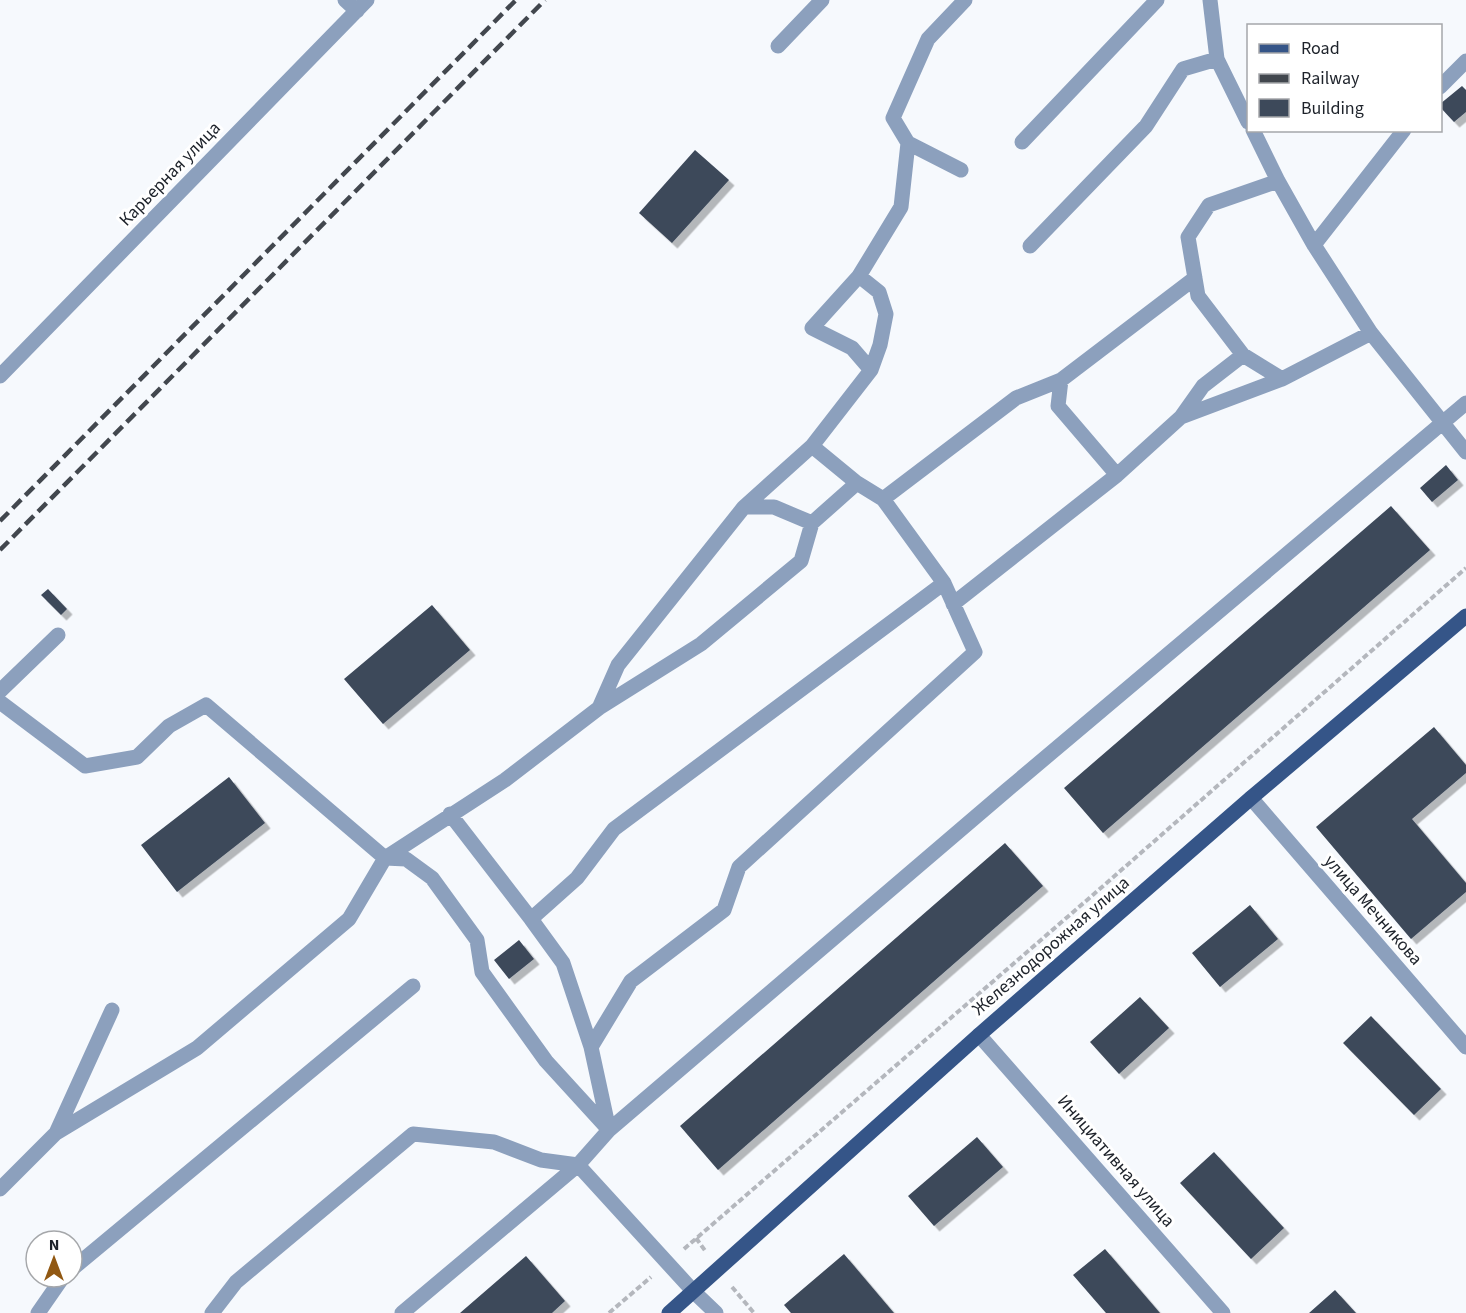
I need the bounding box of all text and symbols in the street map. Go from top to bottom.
legend [1247,24,1442,132]
text: Road [1301,36,1340,61]
text: Railway [1301,66,1360,91]
text: Building [1301,96,1364,121]
street label: Карьерная улица [114,116,226,232]
street label: улица Мечникова [1318,849,1428,971]
street label: Железнодорожная улица [967,871,1135,1021]
street label: Инициативная улица [1051,1089,1181,1233]
north arrow [24,1229,84,1289]
text: N [49,1234,59,1256]

